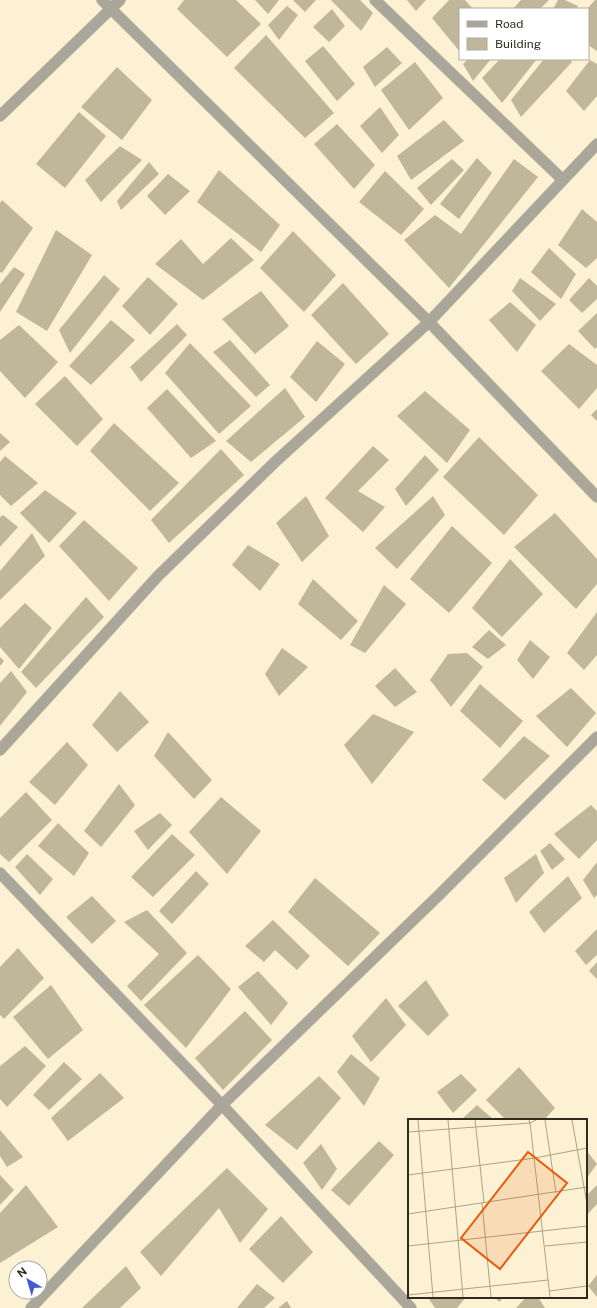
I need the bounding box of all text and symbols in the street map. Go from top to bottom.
legend [459,8,589,60]
text: Road [495,17,523,31]
text: Building [495,37,541,51]
inset map [408,1119,587,1298]
north arrow [8,1260,48,1300]
text: N [15,1265,29,1279]

